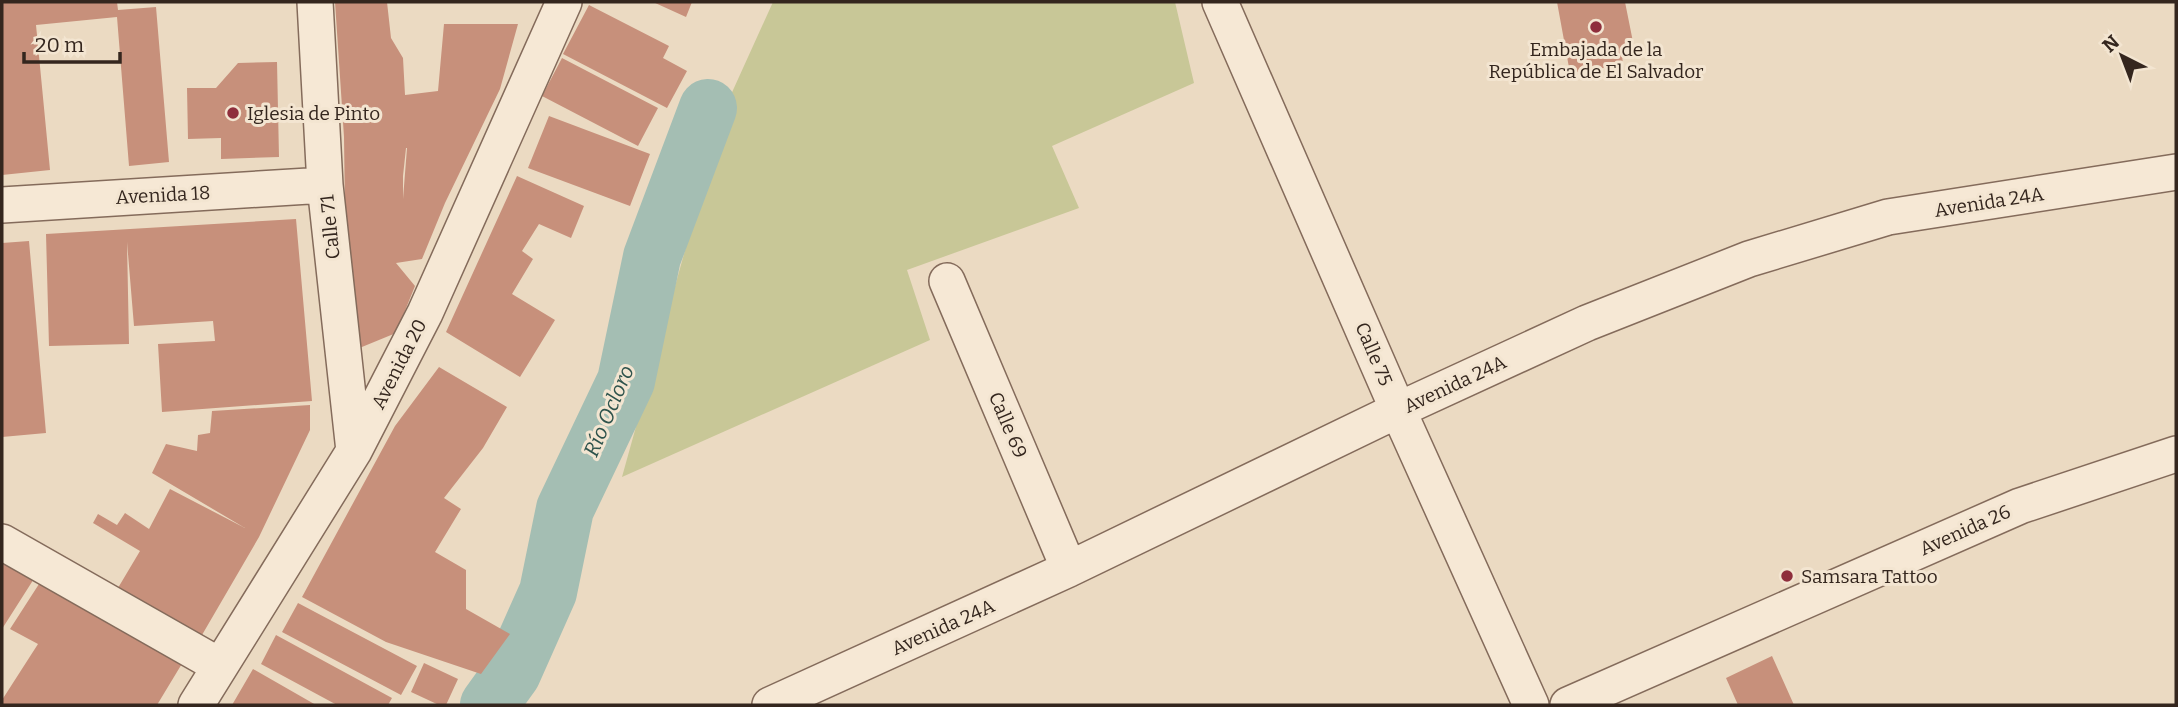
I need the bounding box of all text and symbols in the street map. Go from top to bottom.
marker: Embajada de la República de El Salvador [1588,19,1604,35]
scale bar [24,21,121,65]
north arrow [2087,21,2157,91]
text: N [2098,30,2124,57]
text: 20 m [35,32,84,58]
place label: Embajada de la República de El Salvador [1489,38,1704,83]
place label: Iglesia de Pinto [247,102,380,125]
marker: Iglesia de Pinto [225,105,241,121]
street label: Avenida 18 [115,181,211,209]
street label: Avenida 24A [1933,182,2046,222]
street label: Calle 71 [315,193,345,260]
street label: Avenida 20 [367,315,431,413]
street label: Calle 75 [1350,319,1398,389]
street label: Avenida 24A [1400,350,1510,418]
water label: Río Ocloro [578,361,640,461]
street label: Calle 69 [984,388,1032,462]
street label: Avenida 26 [1916,500,2014,560]
place label: Samsara Tattoo [1801,565,1938,588]
marker: Samsara Tattoo [1779,568,1795,584]
street label: Avenida 24A [888,594,999,660]

